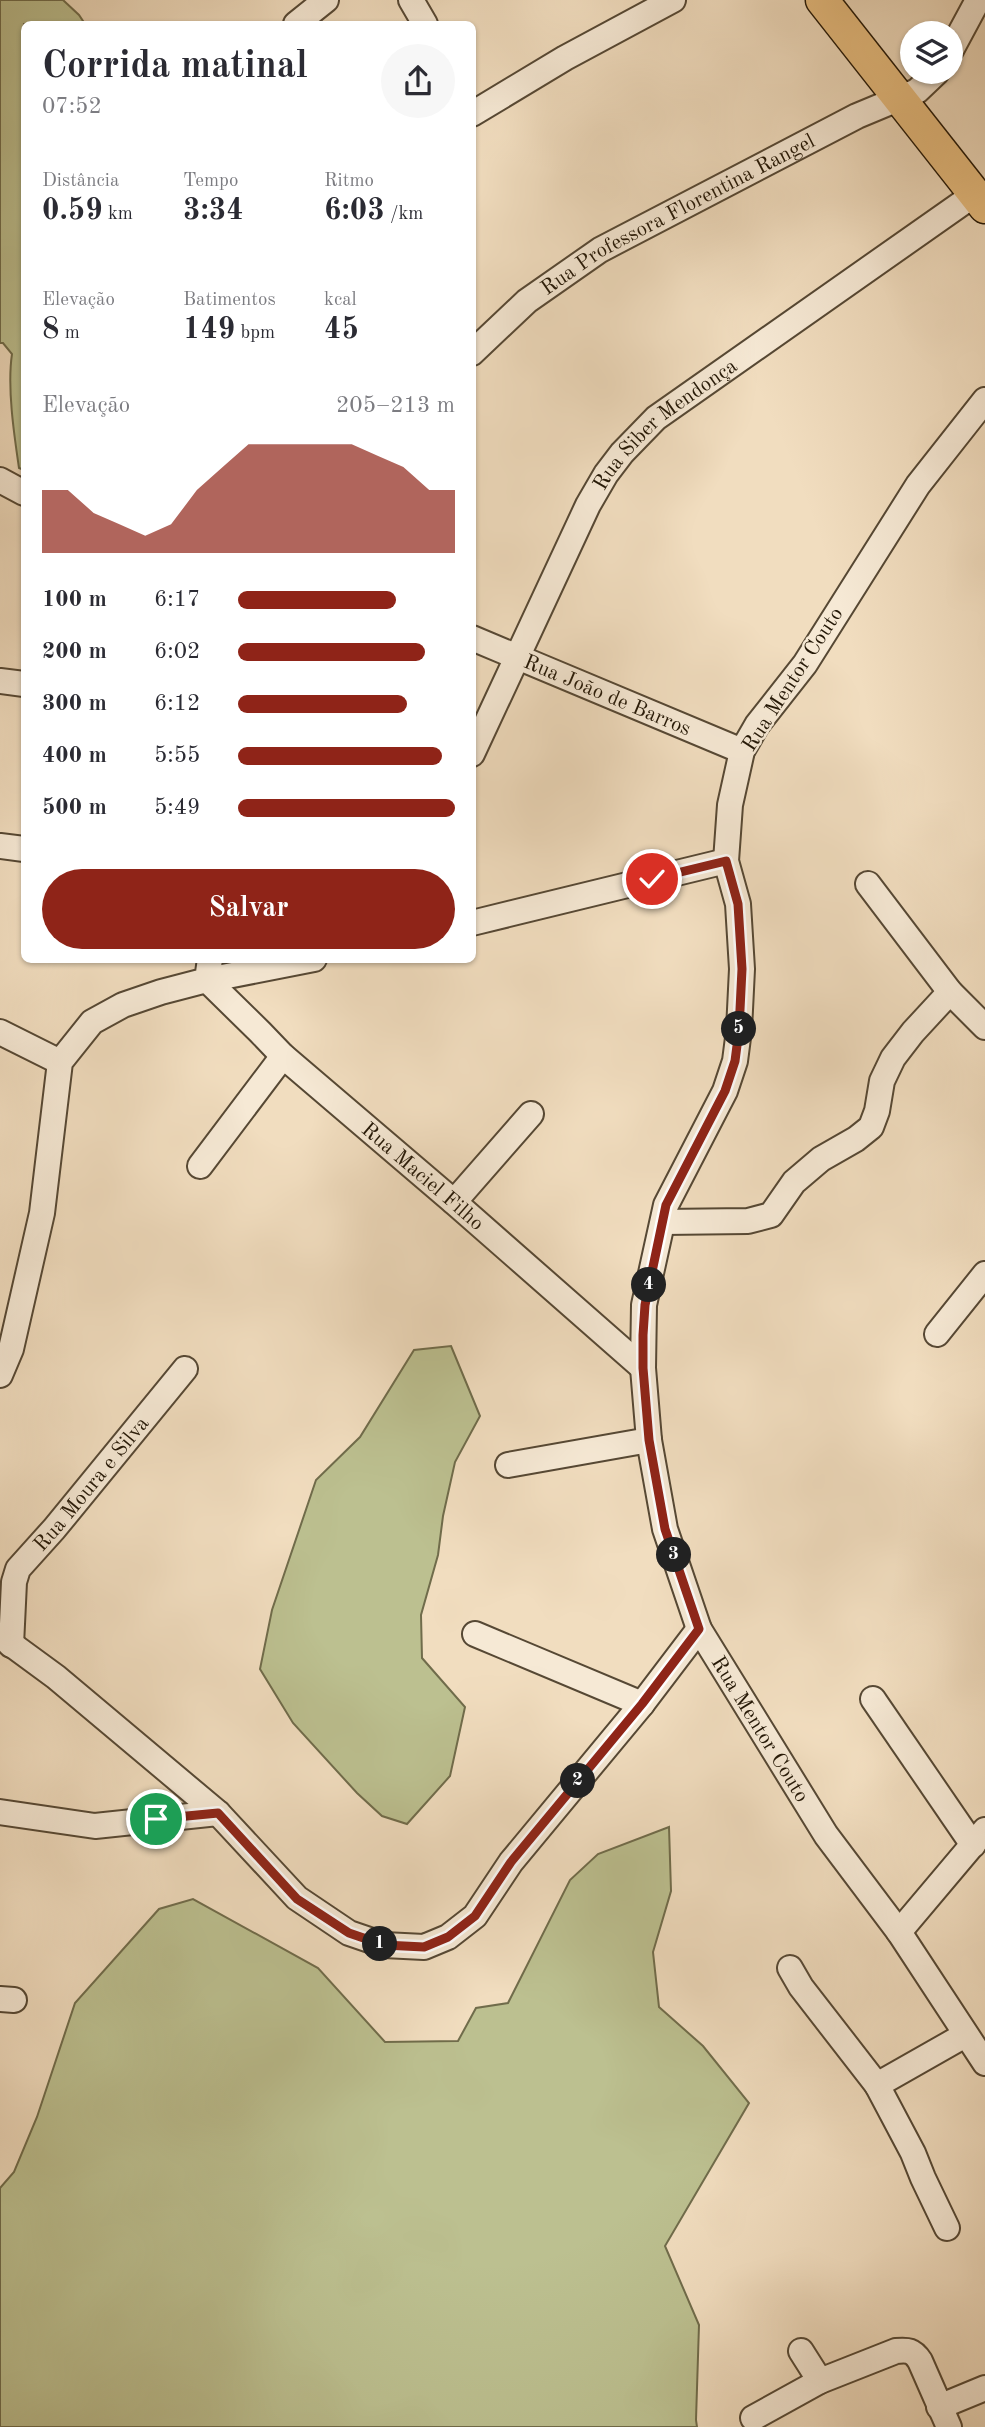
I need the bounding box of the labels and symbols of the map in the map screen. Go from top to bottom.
street label: Rua Professora Florentina Rangel [538,131,819,300]
street label: Rua Siber Mendonça [590,356,741,494]
street label: Rua Mentor Couto [739,604,847,755]
street label: Rua João de Barros [520,652,694,740]
pin [622,849,682,909]
pin: 5 [722,1012,756,1046]
street label: Rua Maciel Filho [357,1119,487,1235]
pin: 4 [632,1268,666,1302]
street label: Rua Moura e Silva [30,1413,153,1556]
pin: 3 [656,1538,692,1572]
street label: Rua Mentor Couto [706,1653,812,1806]
pin: 2 [560,1764,596,1798]
pin [126,1789,186,1849]
pin: 1 [362,1926,398,1962]

